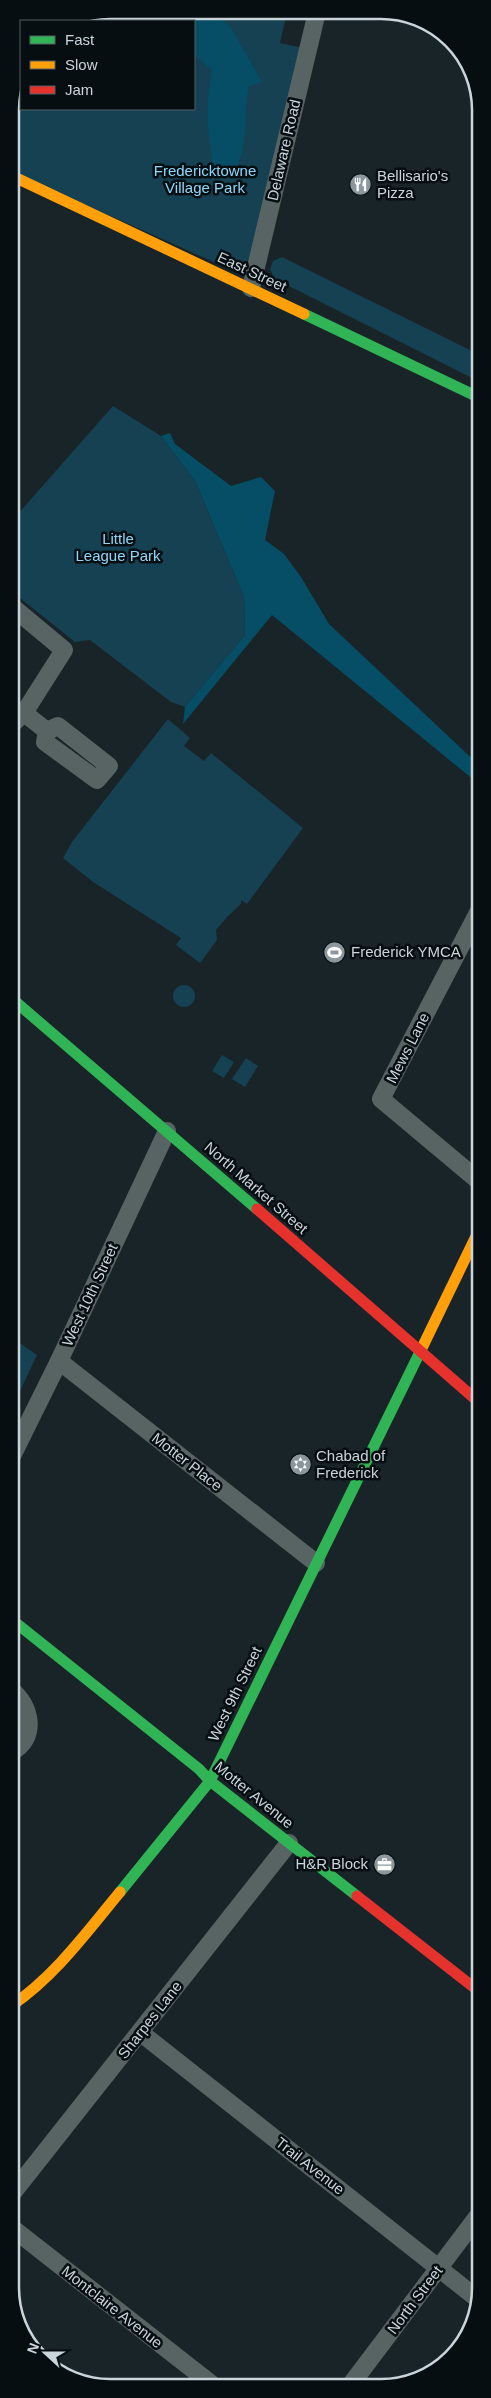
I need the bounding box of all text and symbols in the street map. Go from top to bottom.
legend [20,20,195,110]
text: Fast [65,31,95,48]
text: Slow [65,56,98,73]
text: Jam [65,81,93,98]
street label: Delaware Road [264,98,303,202]
park label: Fredericktowne Village Park [154,162,256,196]
place label: Bellisario's Pizza [377,167,448,201]
restaurant icon: Bellisario's Pizza [349,173,373,197]
street label: East Street [215,248,290,295]
park label: Little League Park [75,530,161,564]
sports icon: Frederick YMCA [323,940,347,964]
place label: Frederick YMCA [351,943,461,960]
street label: Mews Lane [383,1010,433,1086]
street label: North Market Street [201,1138,312,1238]
street label: West 10th Street [58,1240,121,1349]
street label: Motter Place [149,1429,226,1494]
place label: Chabad of Frederick [316,1447,386,1481]
synagogue icon: Chabad of Frederick [288,1453,312,1477]
street label: West 9th Street [204,1643,265,1744]
street label: Motter Avenue [211,1758,297,1832]
office icon: H&R Block [372,1852,396,1876]
place label: H&R Block [295,1855,368,1872]
street label: Sharpes Lane [114,1978,185,2062]
street label: Trail Avenue [273,2133,348,2198]
street label: Montclaire Avenue [59,2262,166,2351]
street label: North Street [383,2262,446,2337]
north arrow [20,2328,70,2378]
text: N [24,2341,42,2356]

